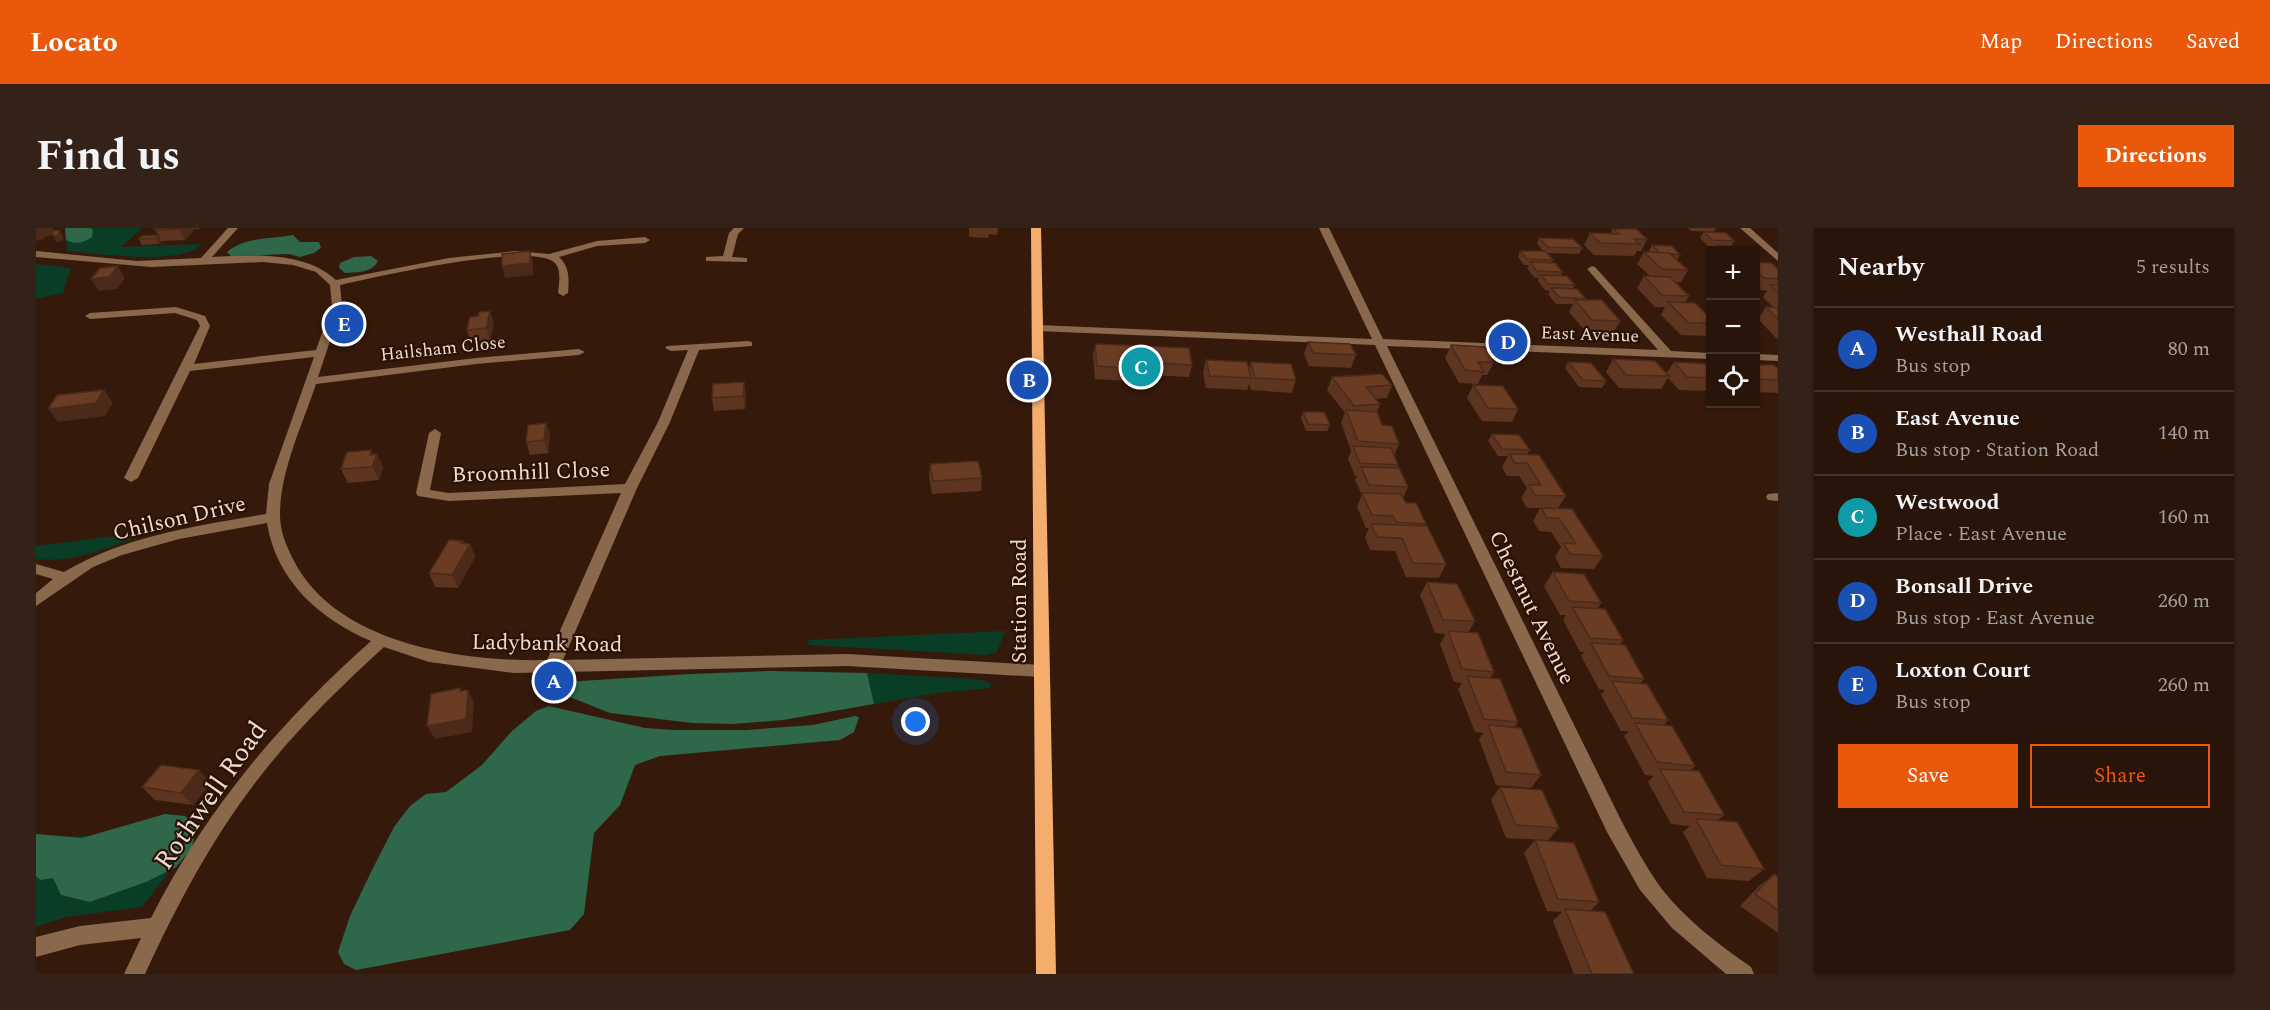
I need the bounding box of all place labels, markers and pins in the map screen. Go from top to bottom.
pin: E [324,302,364,346]
pin: D [1488,320,1528,364]
pin: C [1122,344,1160,390]
pin: B [1010,358,1048,402]
pin: A [534,658,574,704]

